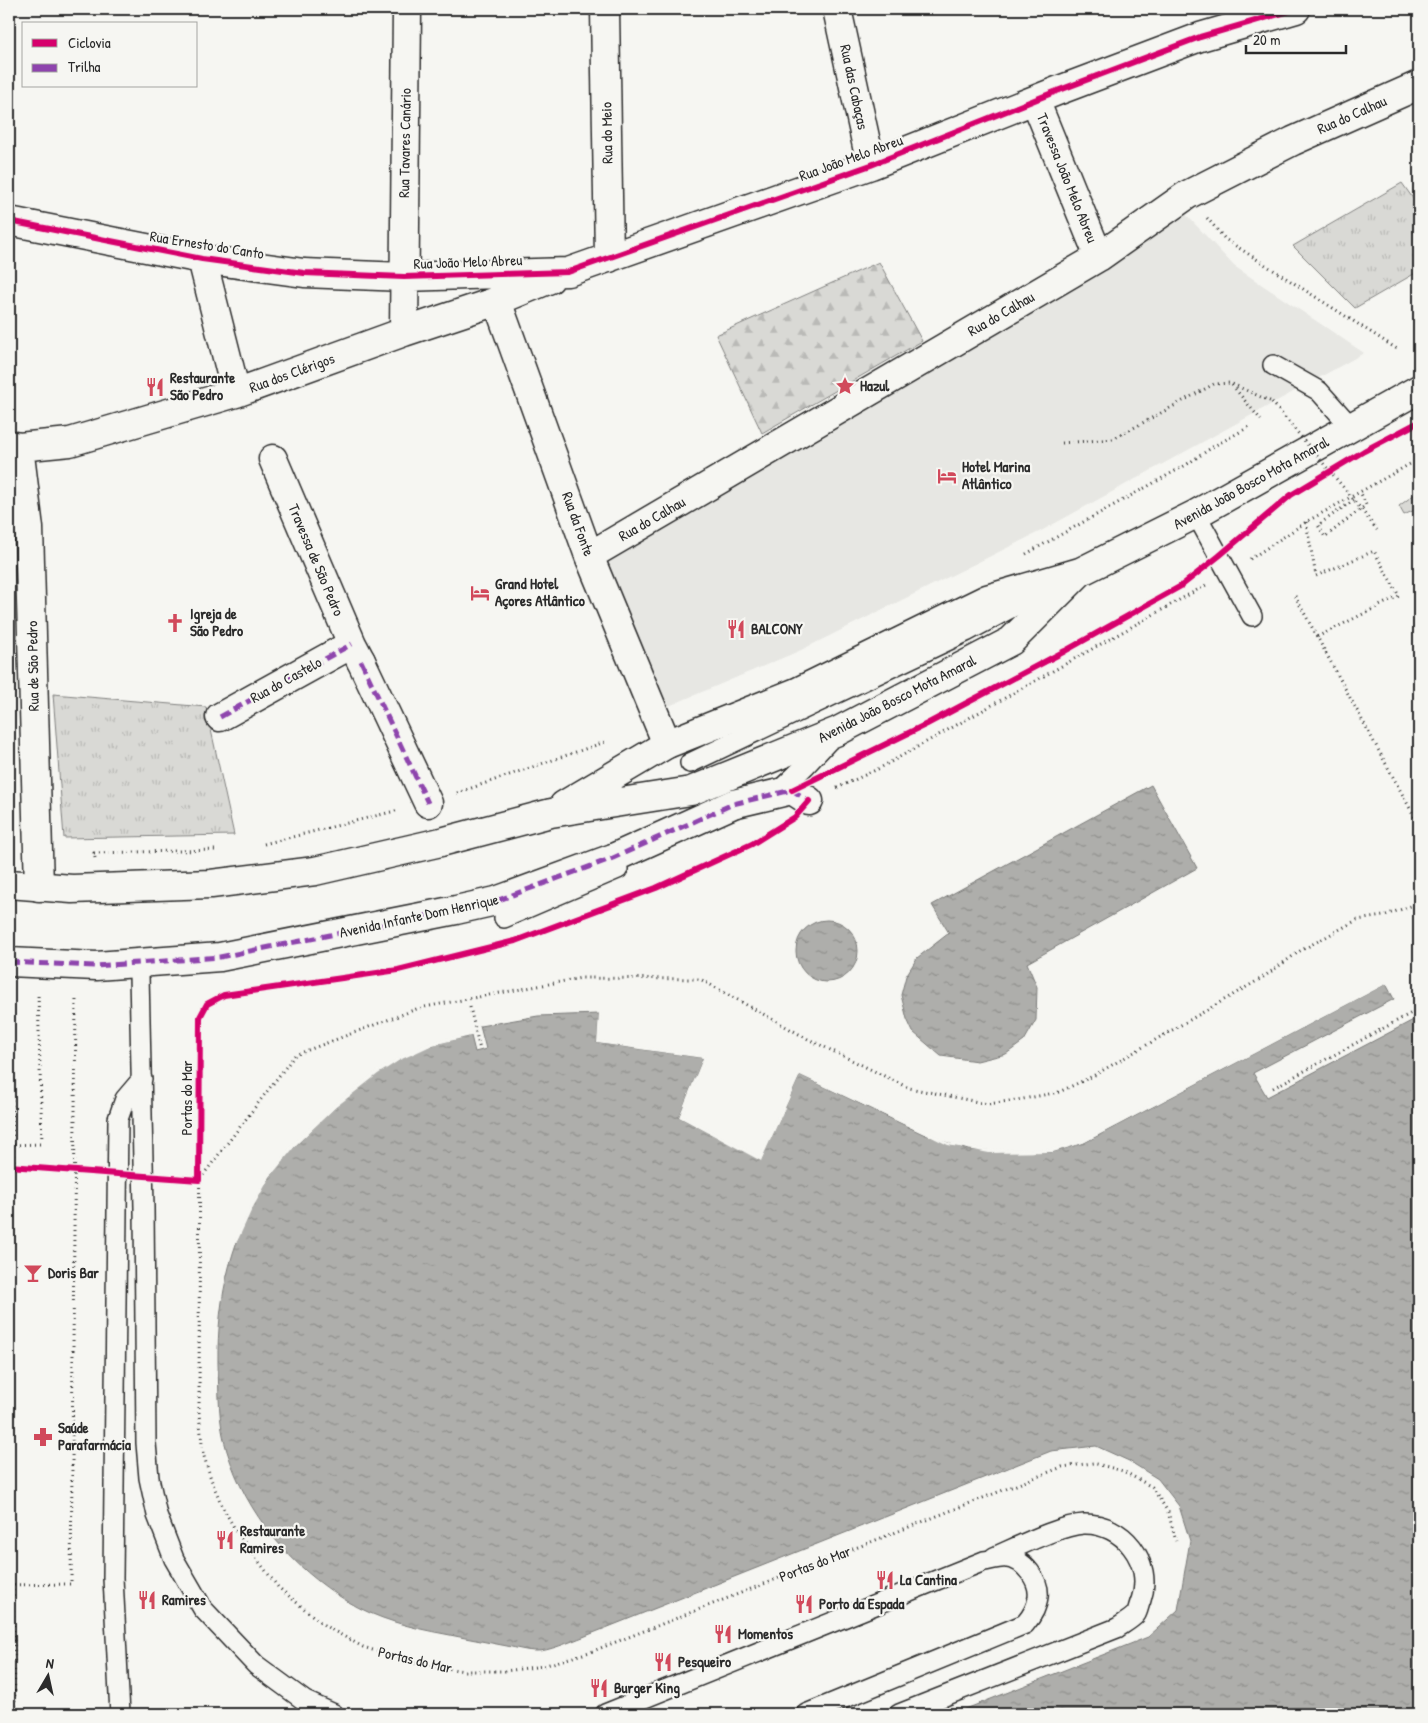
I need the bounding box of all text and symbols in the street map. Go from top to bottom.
legend [22,22,198,88]
scale bar [1246,22,1346,54]
text: 20 m [1253,29,1280,50]
text: Ciclovia [68,32,111,53]
street label: Rua das Cabaças [835,42,874,132]
text: Trilha [68,56,100,77]
street label: Rua Tavares Canário [393,88,416,198]
street label: Rua do Calhau [1314,90,1390,139]
street label: Rua do Meio [595,102,618,164]
street label: Travessa João Melo Abreu [1032,110,1103,246]
street label: Rua João Melo Abreu [796,129,906,186]
street label: Rua Ernesto do Canto [149,225,266,264]
street label: Rua João Melo Abreu [413,249,523,274]
street label: Rua do Calhau [964,286,1038,341]
street label: Rua dos Clérigos [246,347,337,398]
place label: Restaurante São Pedro [170,367,235,405]
place icon: Hazul [834,375,856,397]
place label: Hazul [860,375,890,396]
restaurant icon: Restaurante São Pedro [144,376,166,398]
street label: Avenida João Bosco Mota Amaral [1169,431,1332,534]
place label: Hotel Marina Atlântico [962,456,1030,494]
hotel icon: Hotel Marina Atlântico [936,465,958,487]
street label: Rua da Fonte [557,489,600,559]
street label: Rua do Calhau [615,491,689,546]
street label: Travessa de São Pedro [283,501,350,619]
place label: Grand Hotel Açores Atlântico [495,573,585,611]
hotel icon: Grand Hotel Açores Atlântico [469,582,491,604]
place label: Igreja de São Pedro [190,603,243,641]
church icon: Igreja de São Pedro [164,612,186,634]
restaurant icon: BALCONY [725,618,747,640]
place label: BALCONY [751,618,803,639]
street label: Rua de São Pedro [21,621,44,711]
street label: Avenida João Bosco Mota Amaral [814,650,979,748]
street label: Rua do Castelo [246,651,325,708]
street label: Avenida Infante Dom Henrique [337,888,500,943]
street label: Portas do Mar [176,1060,197,1136]
bar icon: Doris Bar [22,1262,44,1284]
place label: Doris Bar [48,1262,99,1283]
place label: Saúde Parafarmácia [58,1417,131,1455]
pharmacy icon: Saúde Parafarmácia [32,1426,54,1448]
place label: Restaurante Ramires [240,1520,305,1558]
restaurant icon: Restaurante Ramires [214,1529,236,1551]
street label: Portas do Mar [776,1540,854,1587]
restaurant icon: La Cantina [874,1569,896,1591]
place label: La Cantina [900,1569,957,1590]
restaurant icon: Ramires [136,1589,158,1611]
place label: Ramires [162,1589,206,1610]
restaurant icon: Porto da Espada [793,1593,815,1615]
place label: Porto da Espada [819,1593,904,1615]
restaurant icon: Momentos [712,1623,734,1645]
place label: Momentos [738,1623,793,1644]
street label: Portas do Mar [376,1641,454,1678]
north arrow [22,1650,72,1700]
restaurant icon: Pesqueiro [652,1651,674,1673]
place label: Pesqueiro [678,1651,731,1673]
text: N [45,1653,56,1673]
restaurant icon: Burger King [588,1677,610,1699]
place label: Burger King [614,1677,680,1699]

